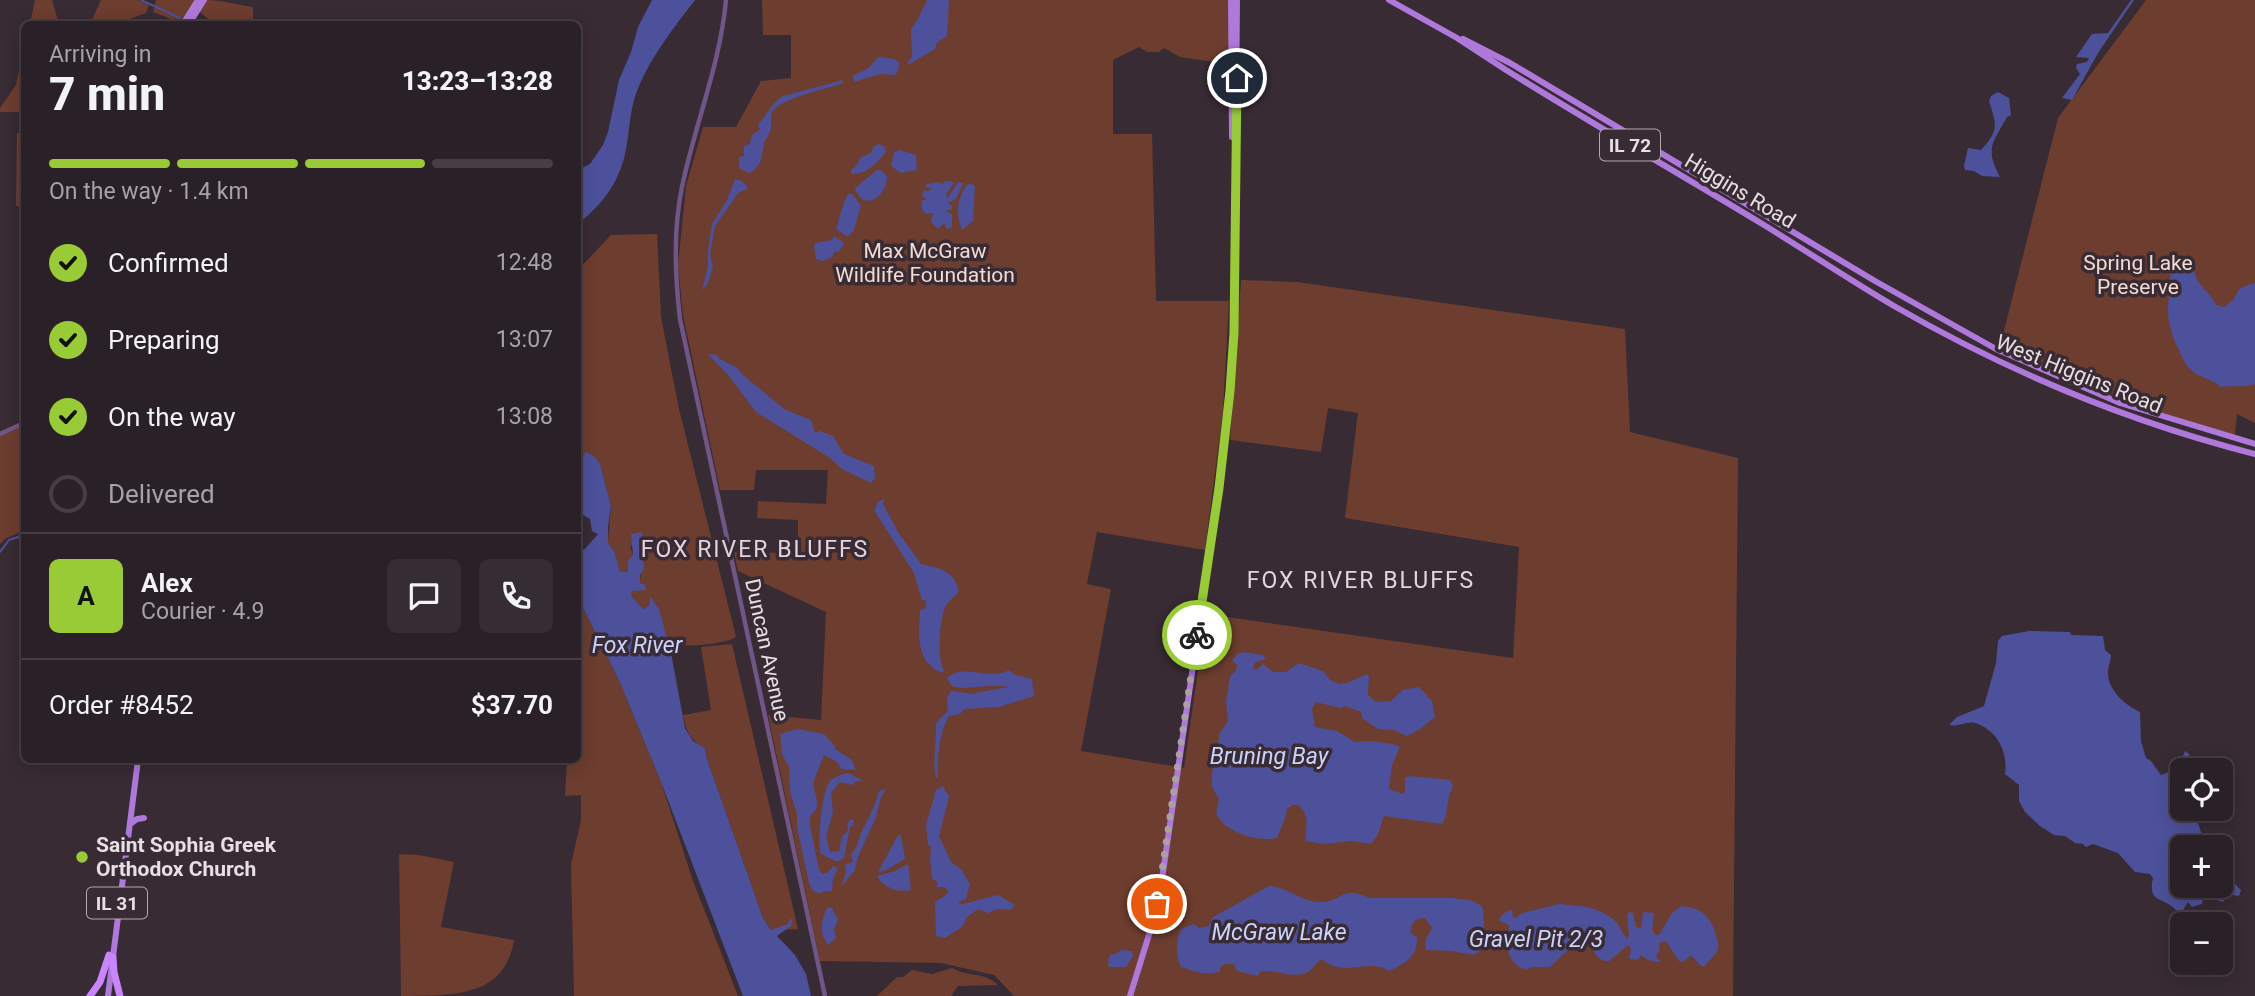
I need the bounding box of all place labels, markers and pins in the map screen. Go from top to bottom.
pin [1207,48,1267,108]
place label: Saint Sophia Greek Orthodox Church [96,833,277,881]
marker: Saint Sophia Greek Orthodox Church [74,849,90,865]
pin [1127,874,1187,934]

